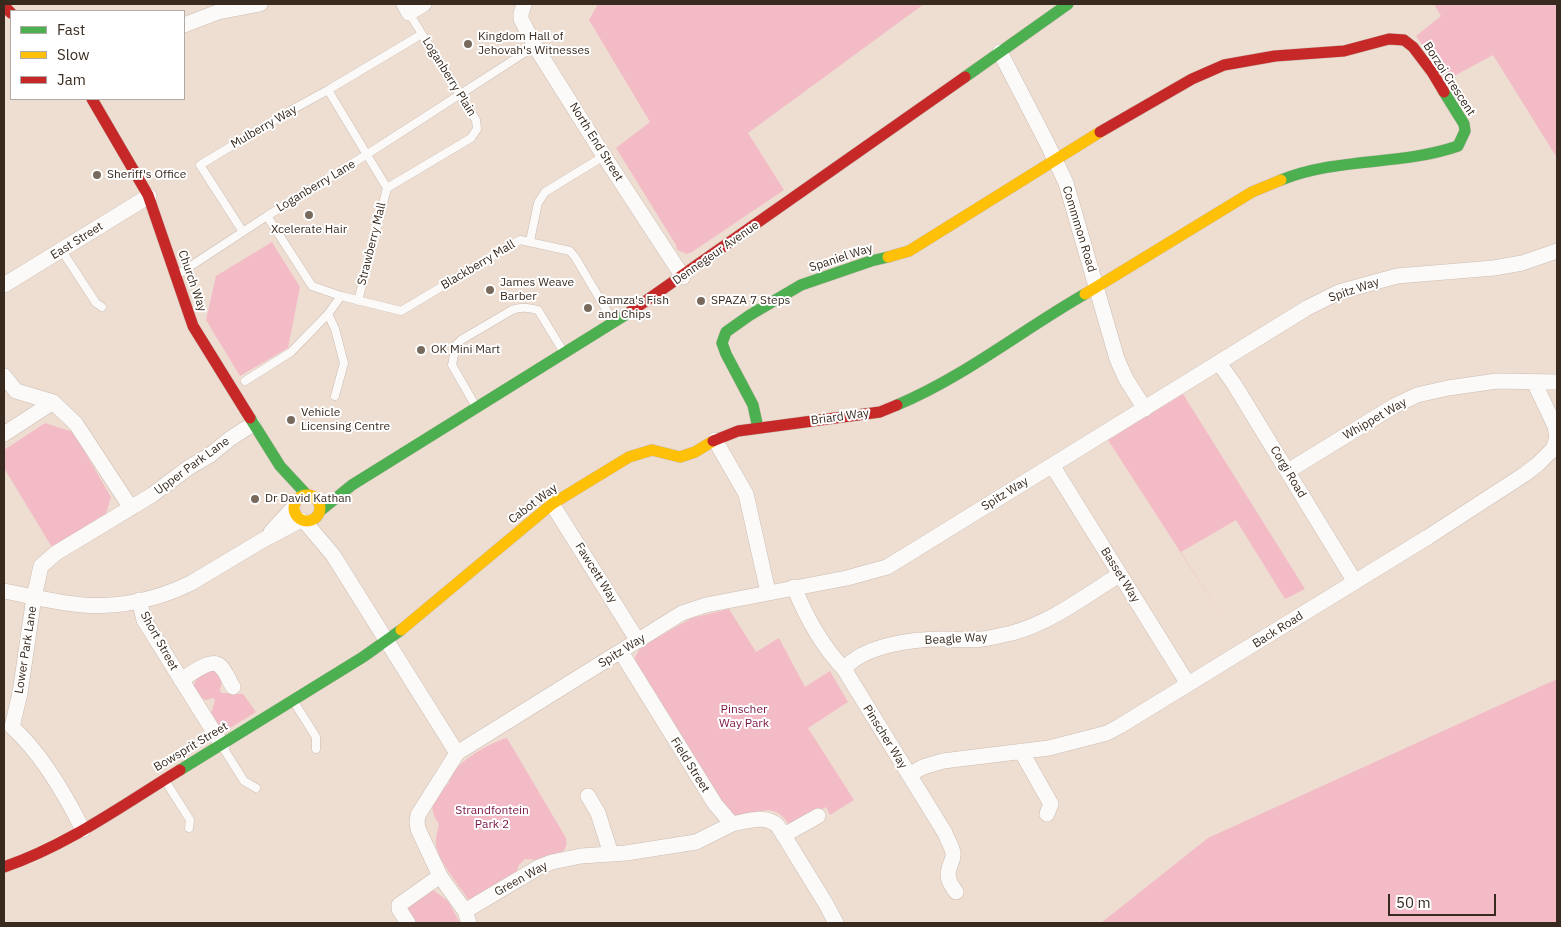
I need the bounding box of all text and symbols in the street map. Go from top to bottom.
legend [10,10,185,100]
text: Fast [57,20,85,39]
place label: Kingdom Hall of Jehovah's Witnesses [478,30,590,58]
street label: Loganberry Plain [419,35,479,119]
marker: Kingdom Hall of Jehovah's Witnesses [462,38,474,50]
street label: Borzoi Crescent [1420,40,1478,118]
text: Slow [57,45,90,64]
text: Jam [57,70,86,89]
street label: North End Street [566,100,626,184]
street label: Mulberry Way [228,102,300,152]
street label: Loganberry Lane [274,157,358,215]
place label: Sheriff's Office [107,168,186,182]
marker: Sheriff's Office [91,169,103,181]
street label: Commmon Road [1059,184,1099,274]
street label: Strawberry Mall [355,201,389,287]
marker: Xcelerate Hair [303,209,315,221]
street label: Dennegeur Avenue [670,218,762,288]
street label: East Street [48,219,106,263]
place label: Xcelerate Hair [271,223,347,237]
street label: Blackberry Mall [438,237,518,293]
street label: Spaniel Way [808,241,874,275]
street label: Church Way [175,248,209,314]
street label: Spitz Way [1327,275,1381,305]
place label: James Weave Barber [500,276,574,304]
marker: James Weave Barber [484,284,496,296]
place label: Gamza's Fish and Chips [598,294,669,322]
place label: SPAZA 7 Steps [711,294,790,308]
marker: SPAZA 7 Steps [695,295,707,307]
marker: Gamza's Fish and Chips [582,302,594,314]
place label: OK Mini Mart [431,343,500,357]
marker: OK Mini Mart [415,344,427,356]
street label: Whippet Way [1341,395,1409,443]
place label: Vehicle Licensing Centre [301,406,390,434]
street label: Briard Way [810,406,870,428]
marker: Vehicle Licensing Centre [285,414,297,426]
street label: Upper Park Lane [152,434,232,498]
street label: Corgi Road [1267,443,1309,501]
street label: Spitz Way [979,474,1031,514]
street label: Cabot Way [506,481,560,527]
place label: Dr David Kathan [265,492,351,506]
marker: Dr David Kathan [249,493,261,505]
street label: Fawcett Way [572,540,620,606]
street label: Basset Way [1097,545,1143,605]
street label: Lower Park Lane [12,605,40,695]
street label: Short Street [137,609,181,673]
street label: Back Road [1250,609,1306,651]
street label: Beagle Way [924,630,988,648]
street label: Spitz Way [596,631,648,671]
street label: Pinscher Way [860,702,910,772]
park label: Pinscher Way Park [719,703,769,731]
street label: Bowsprit Street [151,719,231,775]
street label: Field Street [667,735,713,795]
park label: Strandfontein Park 2 [455,804,529,832]
street label: Green Way [492,859,550,899]
scale bar [1391,884,1498,916]
text: 50 m [1396,893,1431,912]

